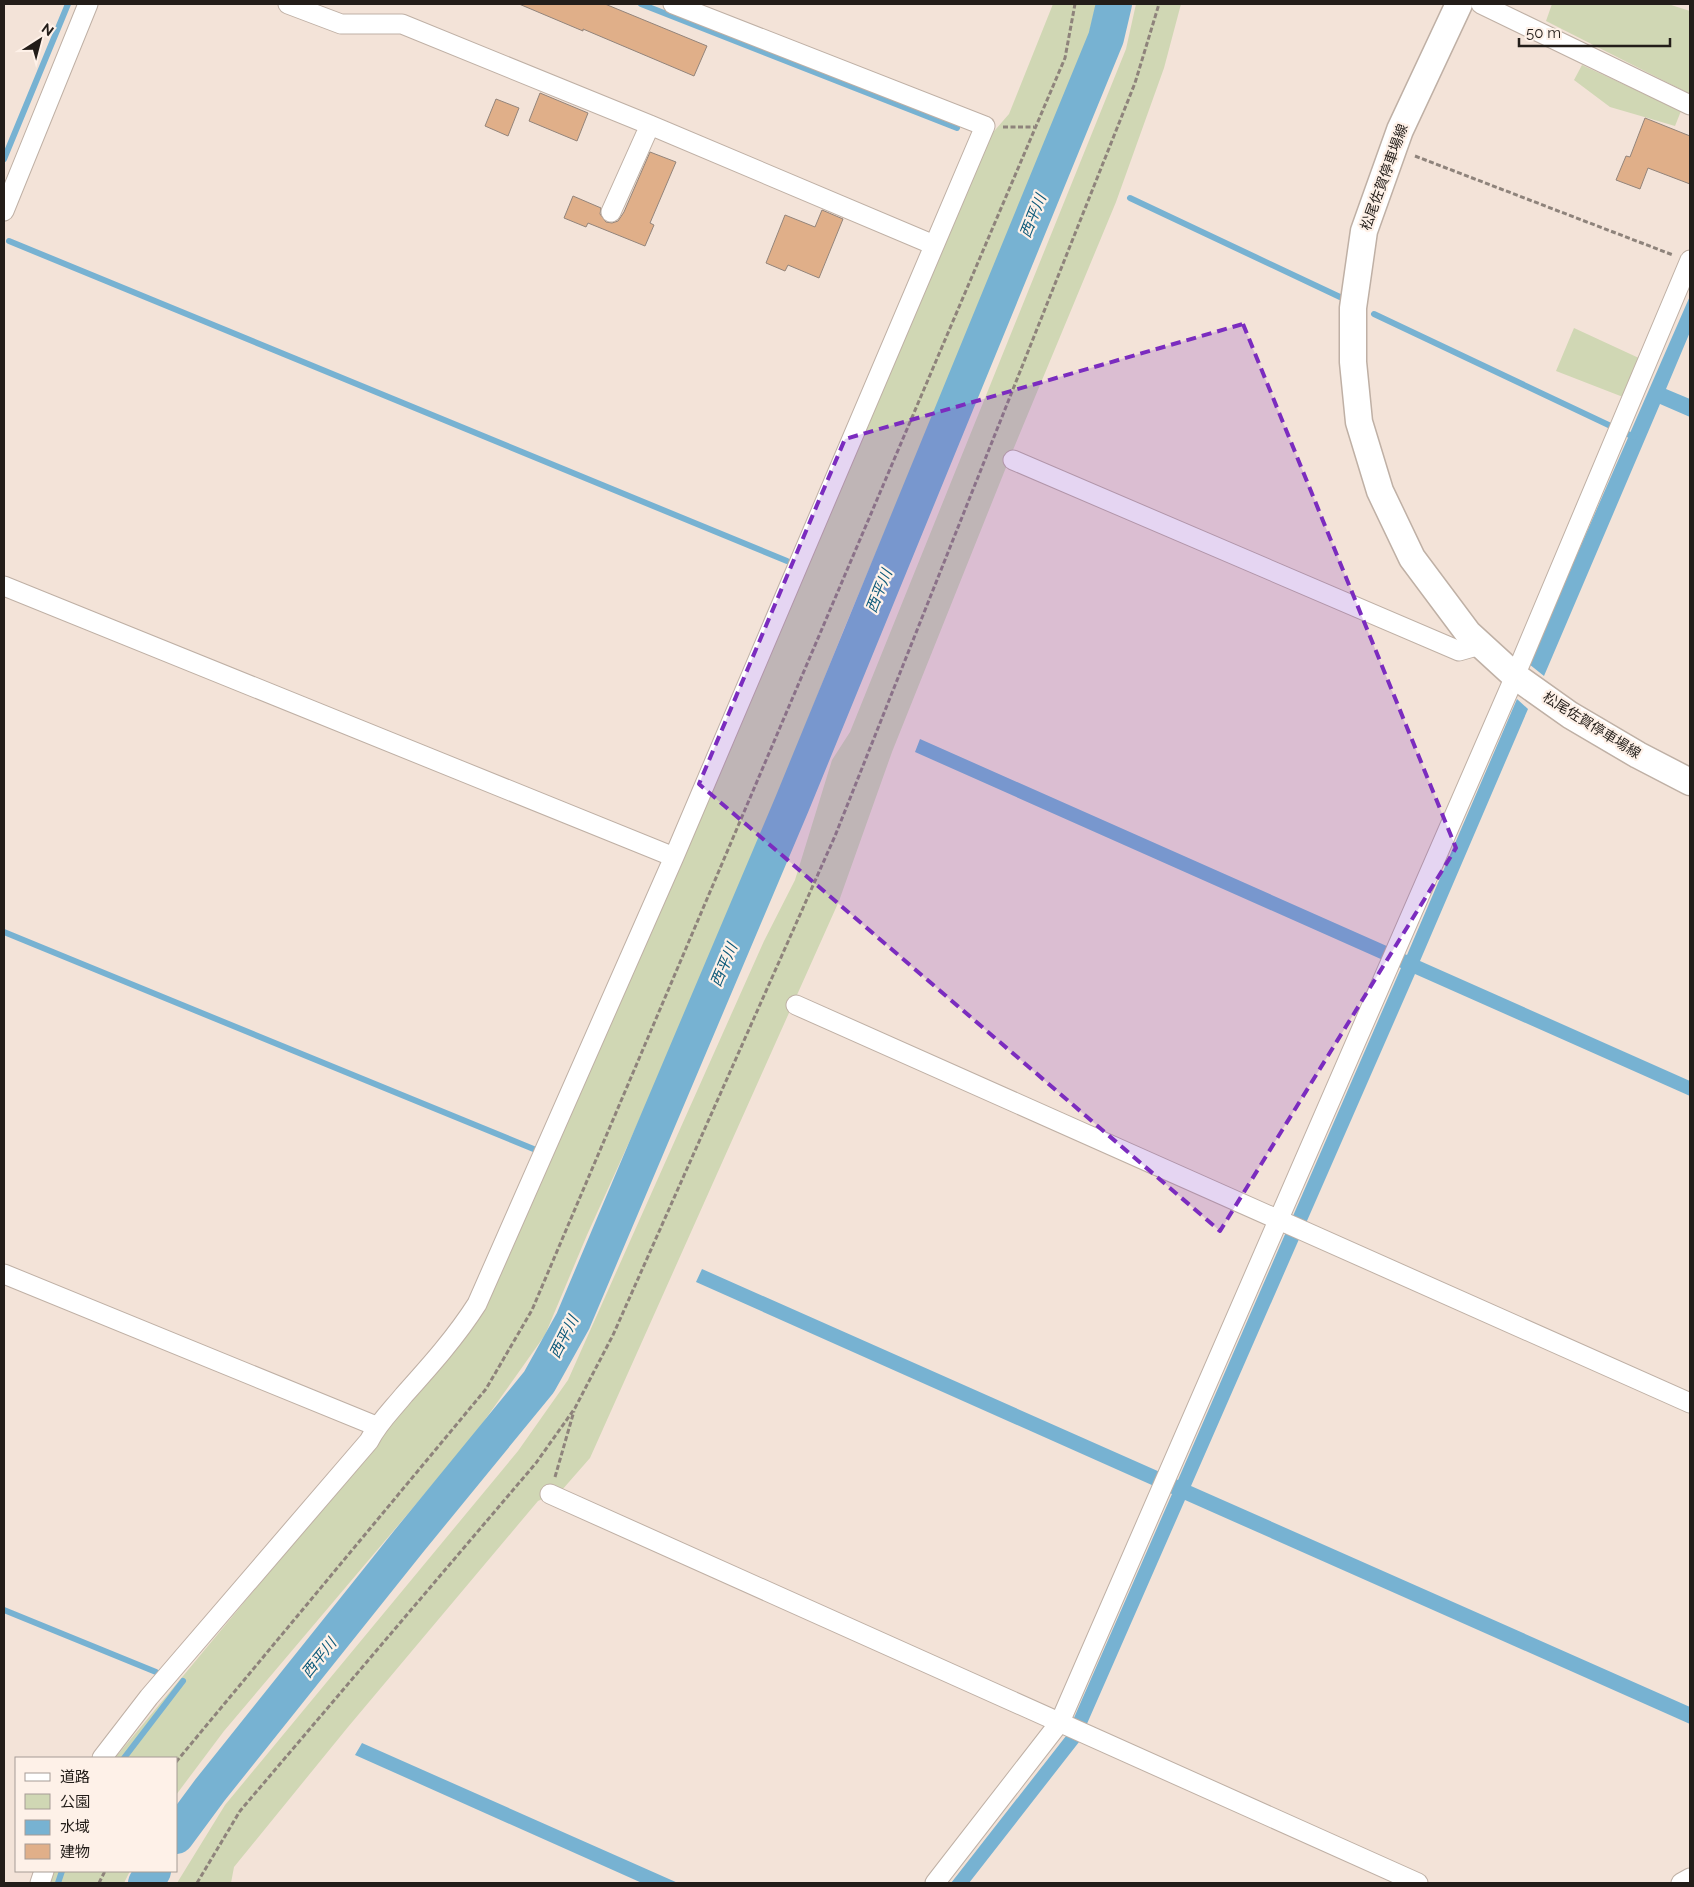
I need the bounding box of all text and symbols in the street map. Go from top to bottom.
north arrow [15,15,65,65]
scale bar [1519,15,1670,47]
text: N [39,20,57,39]
text: 50 m [1526,24,1561,42]
street label: 松尾佐賀停車場線 [1357,122,1411,232]
water label: 西平川 [1016,190,1051,240]
water label: 西平川 [862,565,897,615]
street label: 松尾佐賀停車場線 [1540,689,1644,761]
water label: 西平川 [707,939,742,989]
water label: 西平川 [546,1311,583,1361]
water label: 西平川 [298,1633,341,1681]
legend [15,1757,178,1872]
text: 道路 [60,1768,90,1786]
text: 公園 [60,1793,90,1811]
text: 水域 [60,1818,90,1836]
text: 建物 [60,1843,90,1861]

